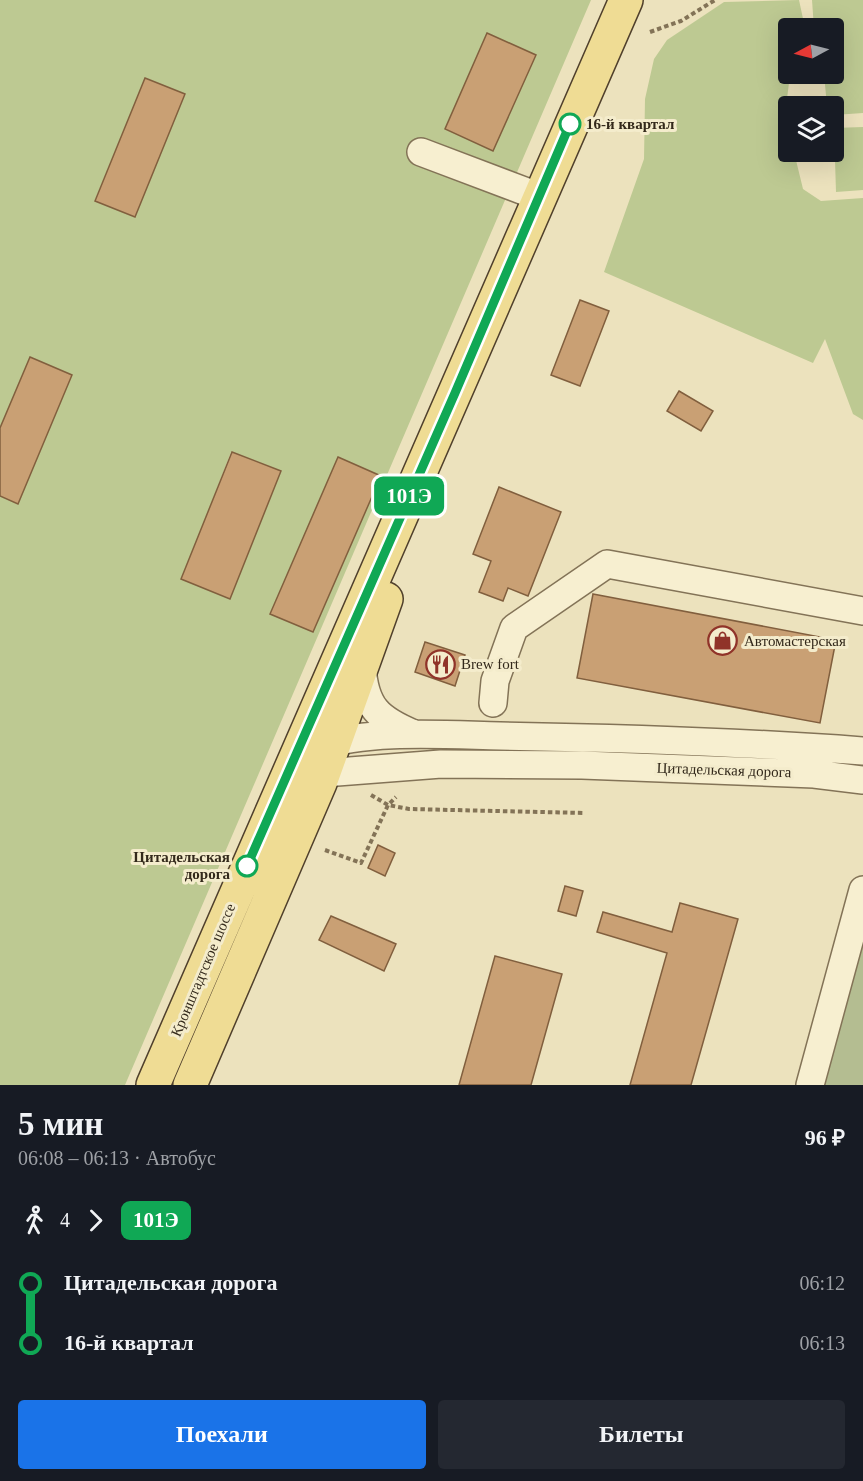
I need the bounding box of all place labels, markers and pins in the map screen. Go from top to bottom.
marker: 16-й квартал [559,113,581,135]
place label: 16-й квартал [586,116,675,132]
shop icon: Автомастерская [707,625,739,657]
place label: Автомастерская [744,633,846,649]
restaurant icon: Brew fort [424,648,456,680]
place label: Brew fort [461,656,520,672]
place label: Цитадельская дорога [133,849,230,882]
marker: Цитадельская дорога [236,855,258,877]

